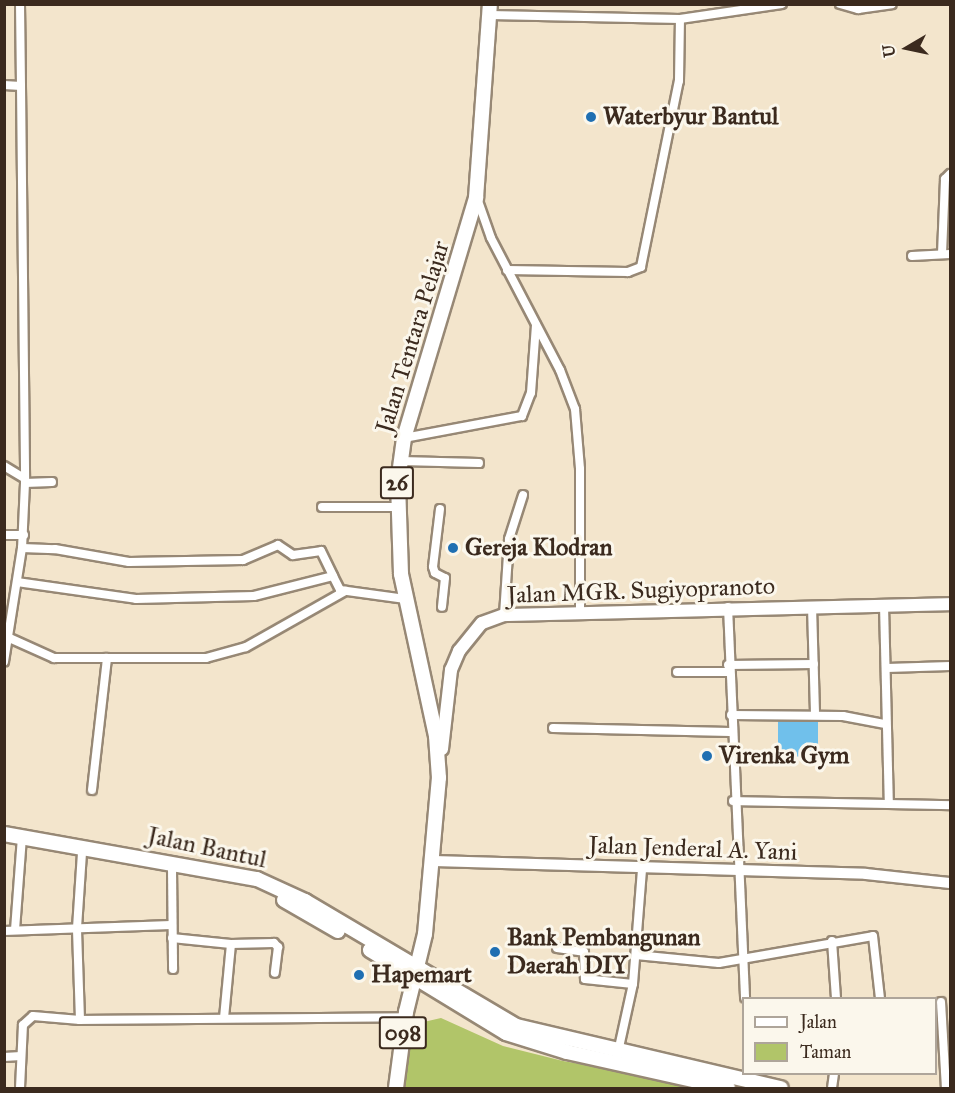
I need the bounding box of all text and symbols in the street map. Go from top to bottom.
north arrow [877,18,937,78]
text: U [878,43,899,59]
place label: Waterbyur Bantul [603,103,778,131]
marker: Waterbyur Bantul [584,110,598,124]
street label: Jalan Tentara Pelajar [370,238,456,436]
road number: 26 [379,464,415,502]
place label: Gereja Klodran [465,534,612,562]
marker: Gereja Klodran [446,541,460,555]
street label: Jalan MGR. Sugiyopranoto [507,572,775,610]
place label: Virenka Gym [719,742,849,770]
marker: Virenka Gym [700,749,714,763]
street label: Jalan Bantul [145,821,269,875]
street label: Jalan Jenderal A. Yani [588,831,798,867]
place label: Bank Pembangunan Daerah DIY [507,924,701,980]
marker: Bank Pembangunan Daerah DIY [488,945,502,959]
place label: Hapemart [371,961,472,989]
marker: Hapemart [352,968,366,982]
legend [742,997,937,1075]
text: Jalan [800,1011,837,1033]
road number: 098 [378,1014,428,1052]
text: Taman [800,1041,851,1063]

